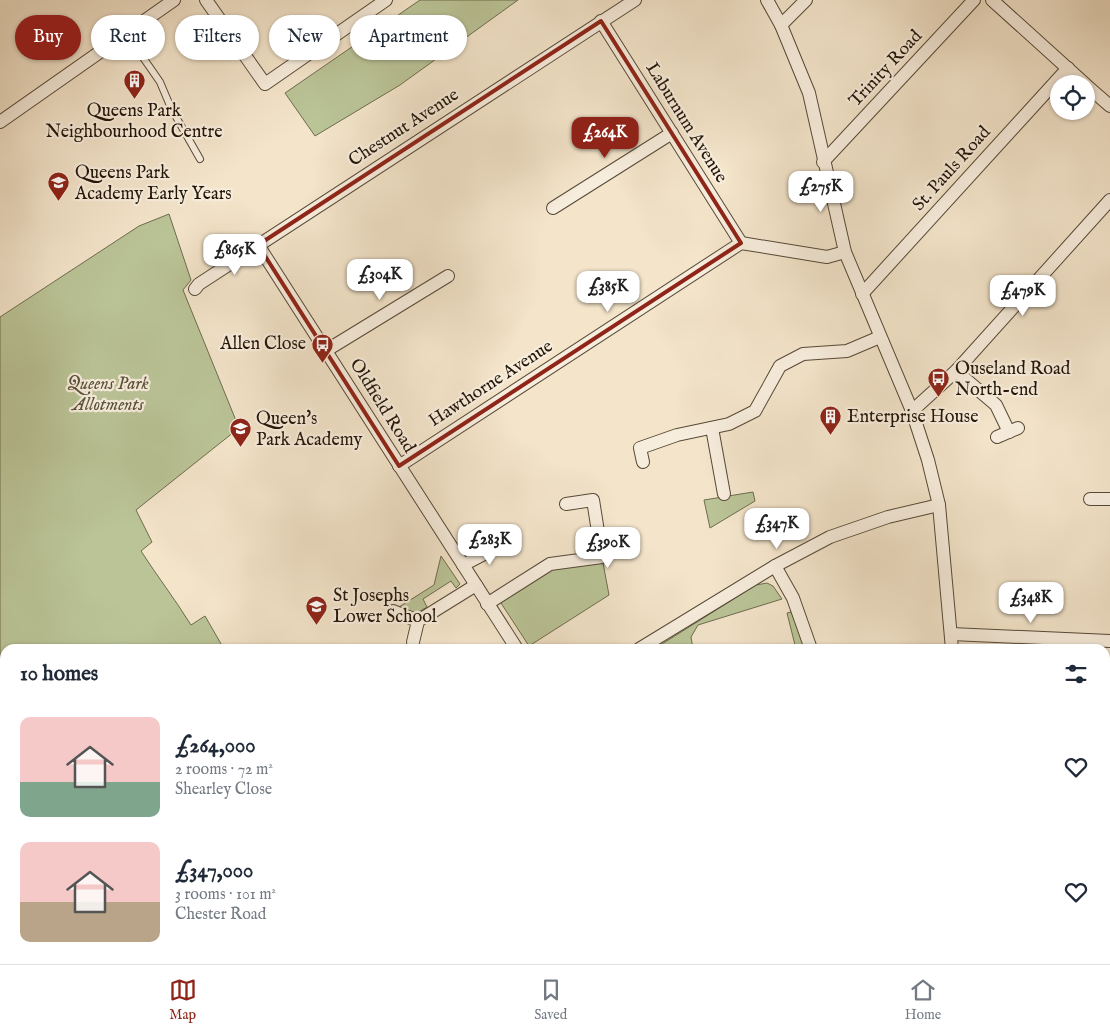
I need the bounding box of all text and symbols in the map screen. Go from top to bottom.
chip: Buy [15,15,81,60]
chip: Rent [91,15,165,60]
chip: Filters [175,15,259,60]
chip: New [269,15,340,60]
chip: Apartment [350,15,467,60]
street label: Trinity Road [844,25,928,112]
street label: Laburnum Avenue [640,59,732,187]
building icon: Queens Park Neighbourhood Centre [122,69,146,100]
map controls [1050,75,1095,120]
button: locate [1050,75,1095,120]
street label: Chestnut Avenue [344,84,464,172]
place label: Queens Park Neighbourhood Centre [46,100,222,144]
pin: £264K [570,116,640,159]
street label: St. Pauls Road [908,121,996,216]
text: £264K [583,123,627,143]
place label: Queens Park Academy Early Years [74,162,232,206]
pin: £275K [786,170,856,213]
school or university icon: Queens Park Academy Early Years [47,171,71,202]
text: £275K [799,177,843,197]
pin: £865K [200,234,270,276]
text: £865K [214,240,256,260]
pin: £304K [345,258,415,301]
text: £304K [358,265,402,285]
pin: £385K [573,270,643,313]
pin: £479K [988,274,1058,317]
text: £385K [588,277,628,297]
text: £479K [1001,281,1045,301]
bus stop icon: Allen Close [310,332,334,363]
place label: Allen Close [219,333,306,356]
street label: Hawthorne Avenue [425,335,557,433]
street label: Oldfield Road [344,354,420,458]
place label: Ouseland Road North-end [955,358,1071,402]
bus stop icon: Ouseland Road North-end [927,367,951,398]
park label: Queens Park Allotments [67,373,149,417]
building icon: Enterprise House [819,405,843,436]
place label: Enterprise House [847,406,978,429]
place label: Queen's Park Academy [256,408,362,452]
school or university icon: Queen's Park Academy [228,417,252,448]
pin: £347K [742,508,812,550]
text: £347K [755,514,799,534]
pin: £283K [455,524,525,566]
pin: £390K [573,526,643,569]
text: £283K [469,530,511,550]
text: £390K [586,533,630,553]
pin: £348K [996,582,1066,624]
place label: St Josephs Lower School [333,585,437,629]
text: £348K [1010,588,1052,608]
school or university icon: St Josephs Lower School [305,594,329,625]
icon: filters [1062,660,1090,688]
text: 10 homes [20,661,98,688]
text: £264,000 [175,733,256,760]
icon: home [60,737,120,797]
icon: heart [1062,753,1090,781]
text: 2 rooms · 72 m² [175,760,273,780]
text: Shearley Close [175,780,272,800]
text: £347,000 [175,858,253,885]
icon: home [60,862,120,922]
icon: heart [1062,878,1090,906]
text: 3 rooms · 101 m² [175,885,276,905]
text: Chester Road [175,905,266,925]
tab: Map [169,976,197,1024]
tab: Saved [534,976,567,1024]
tab: Home [905,976,941,1024]

